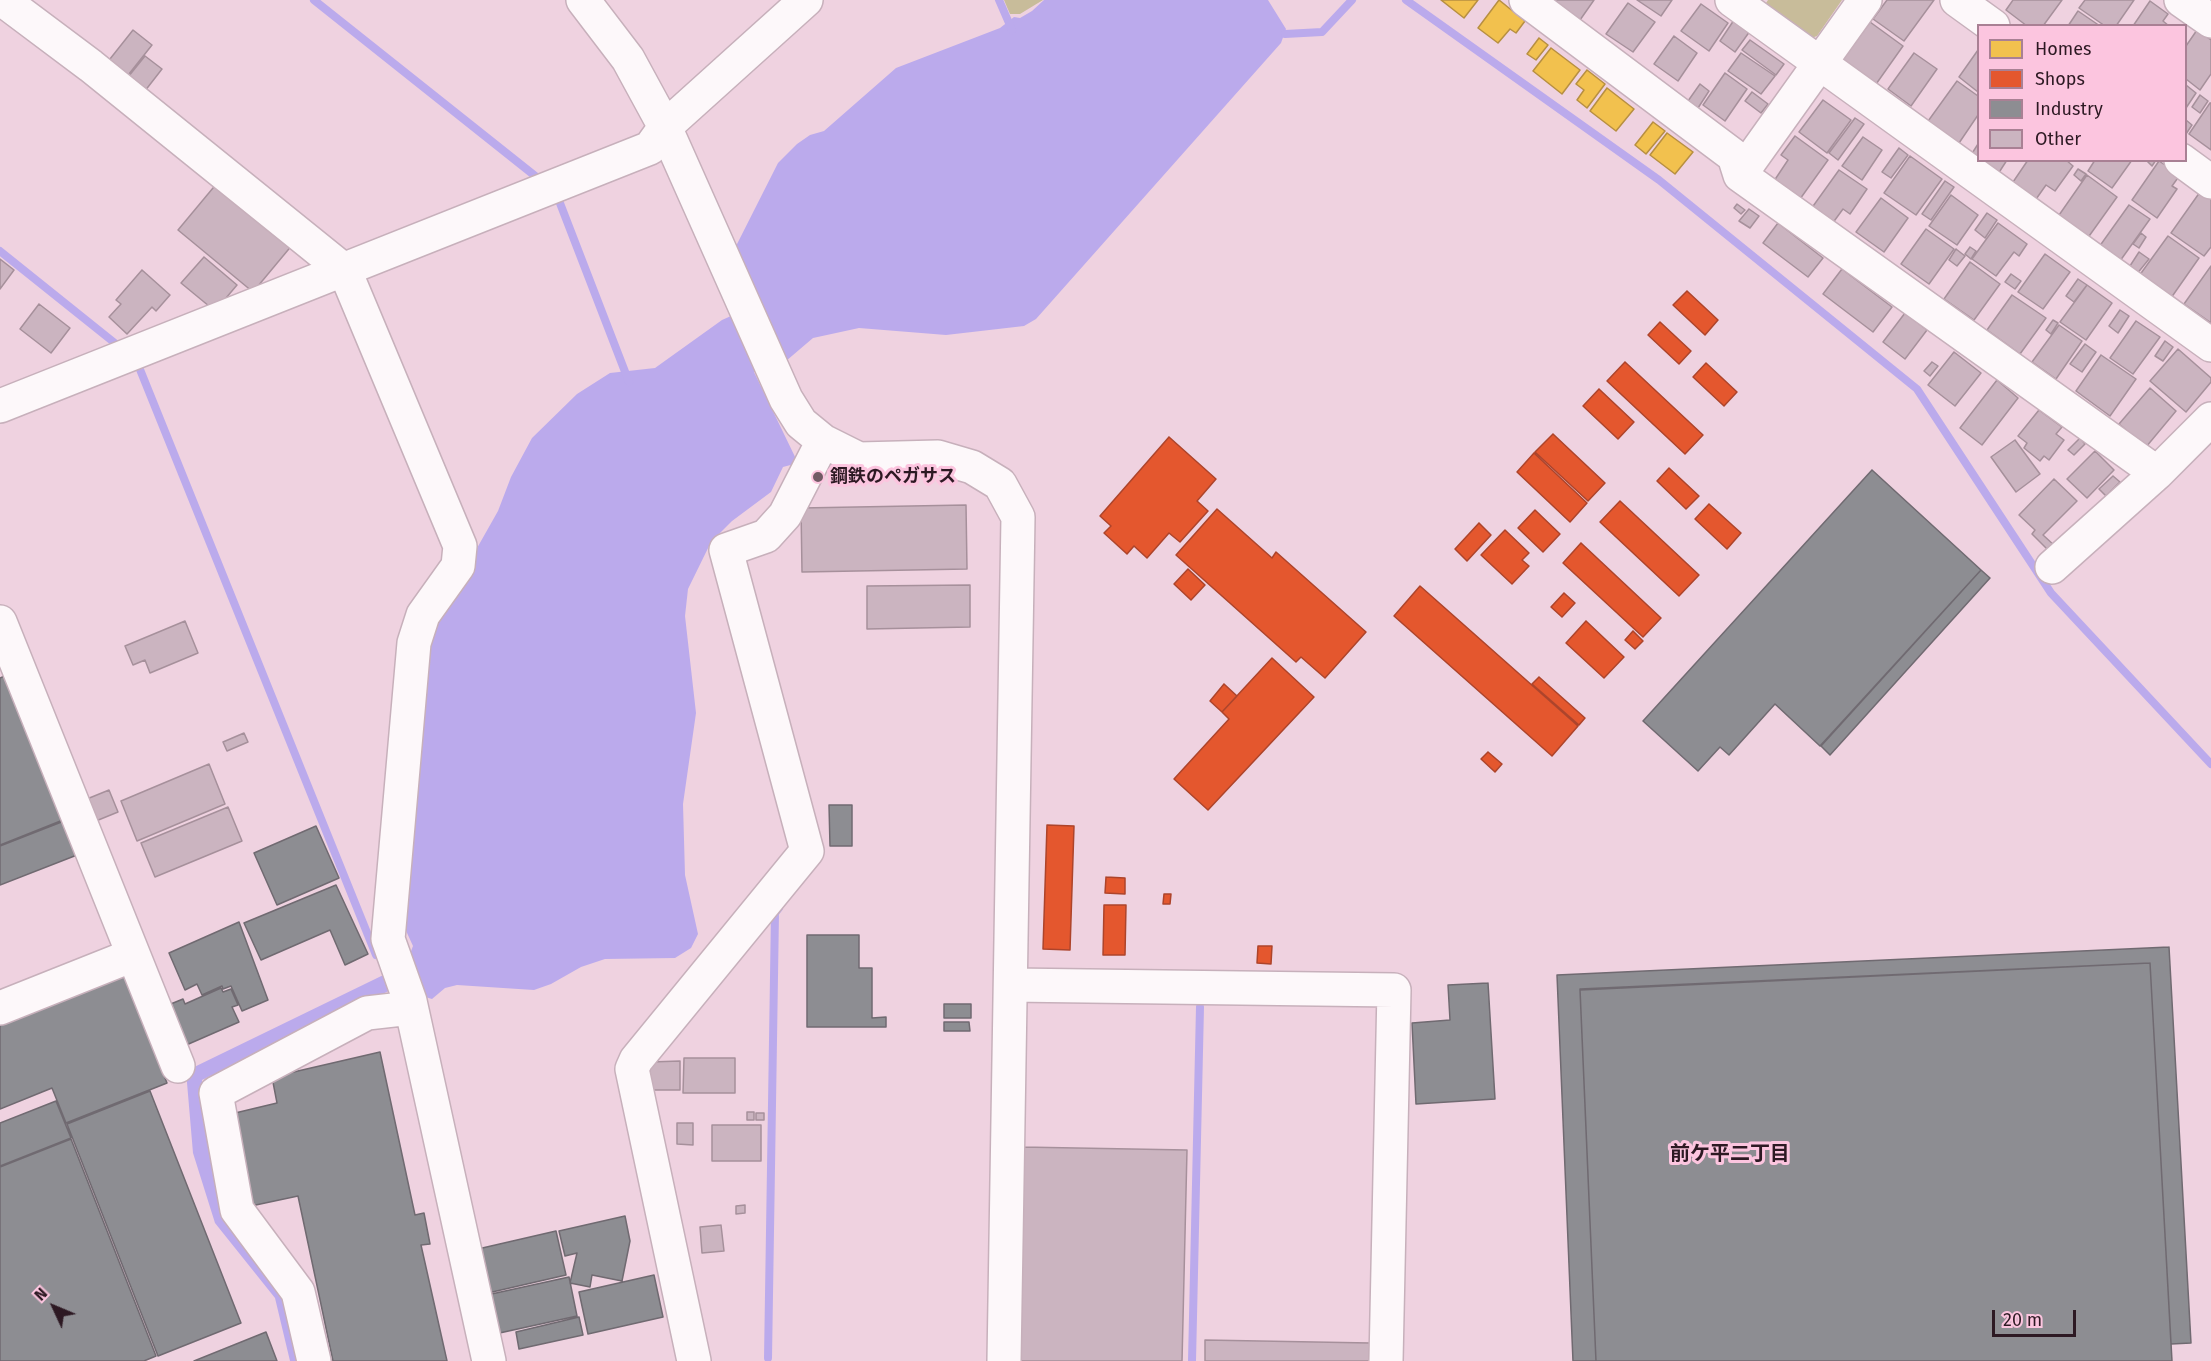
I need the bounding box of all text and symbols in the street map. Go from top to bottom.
legend [1977,24,2187,162]
text: Homes [2035,38,2091,60]
text: Shops [2035,68,2085,90]
text: Industry [2035,98,2103,120]
text: Other [2035,128,2081,150]
place label: 鋼鉄のペガサス [830,466,956,488]
marker: 鋼鉄のペガサス [811,470,825,484]
district label: 前ケ平二丁目 [1670,1142,1790,1166]
north arrow [24,1277,84,1337]
text: N [30,1284,51,1305]
scale bar [1995,1298,2079,1336]
text: 20 m [2003,1309,2042,1331]

